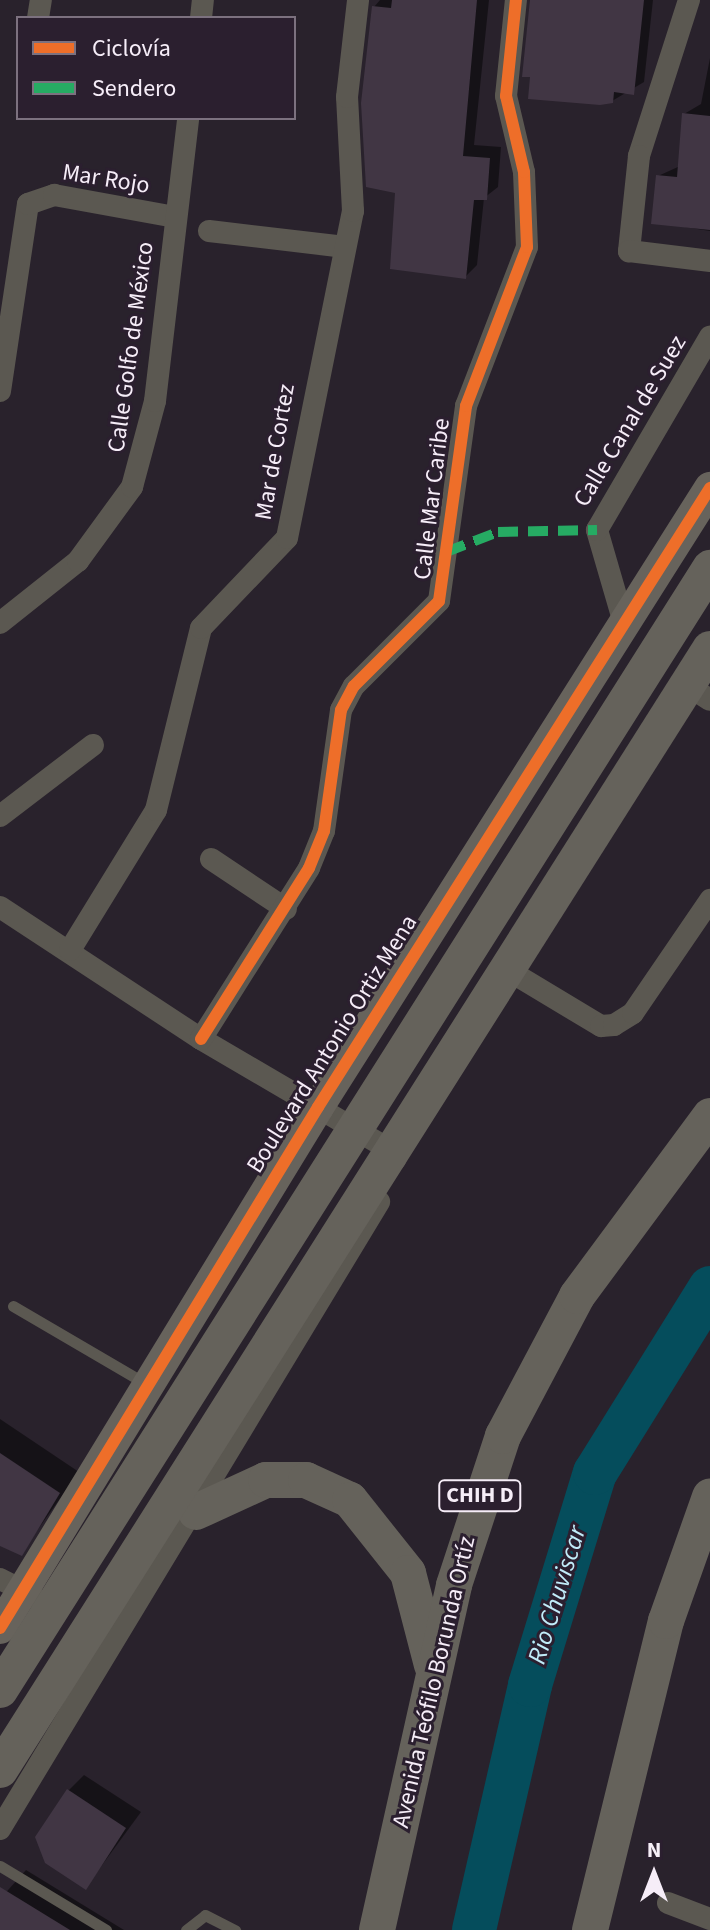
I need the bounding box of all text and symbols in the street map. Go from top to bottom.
legend [16,16,296,120]
text: Ciclovía [92,31,171,66]
text: Sendero [92,71,176,106]
street label: Mar Rojo [60,158,152,200]
street label: Calle Golfo de México [102,240,160,454]
street label: Calle Canal de Suez [568,330,692,512]
street label: Mar de Cortez [249,382,301,522]
street label: Calle Mar Caribe [408,417,456,581]
street label: Boulevard Antonio Ortiz Mena [241,910,423,1178]
road number: CHIH D [438,1478,522,1514]
water label: Rio Chuviscar [521,1522,593,1668]
street label: Avenida Teófilo Borunda Ortíz [386,1533,482,1831]
north arrow [614,1834,694,1914]
text: N [647,1834,661,1866]

